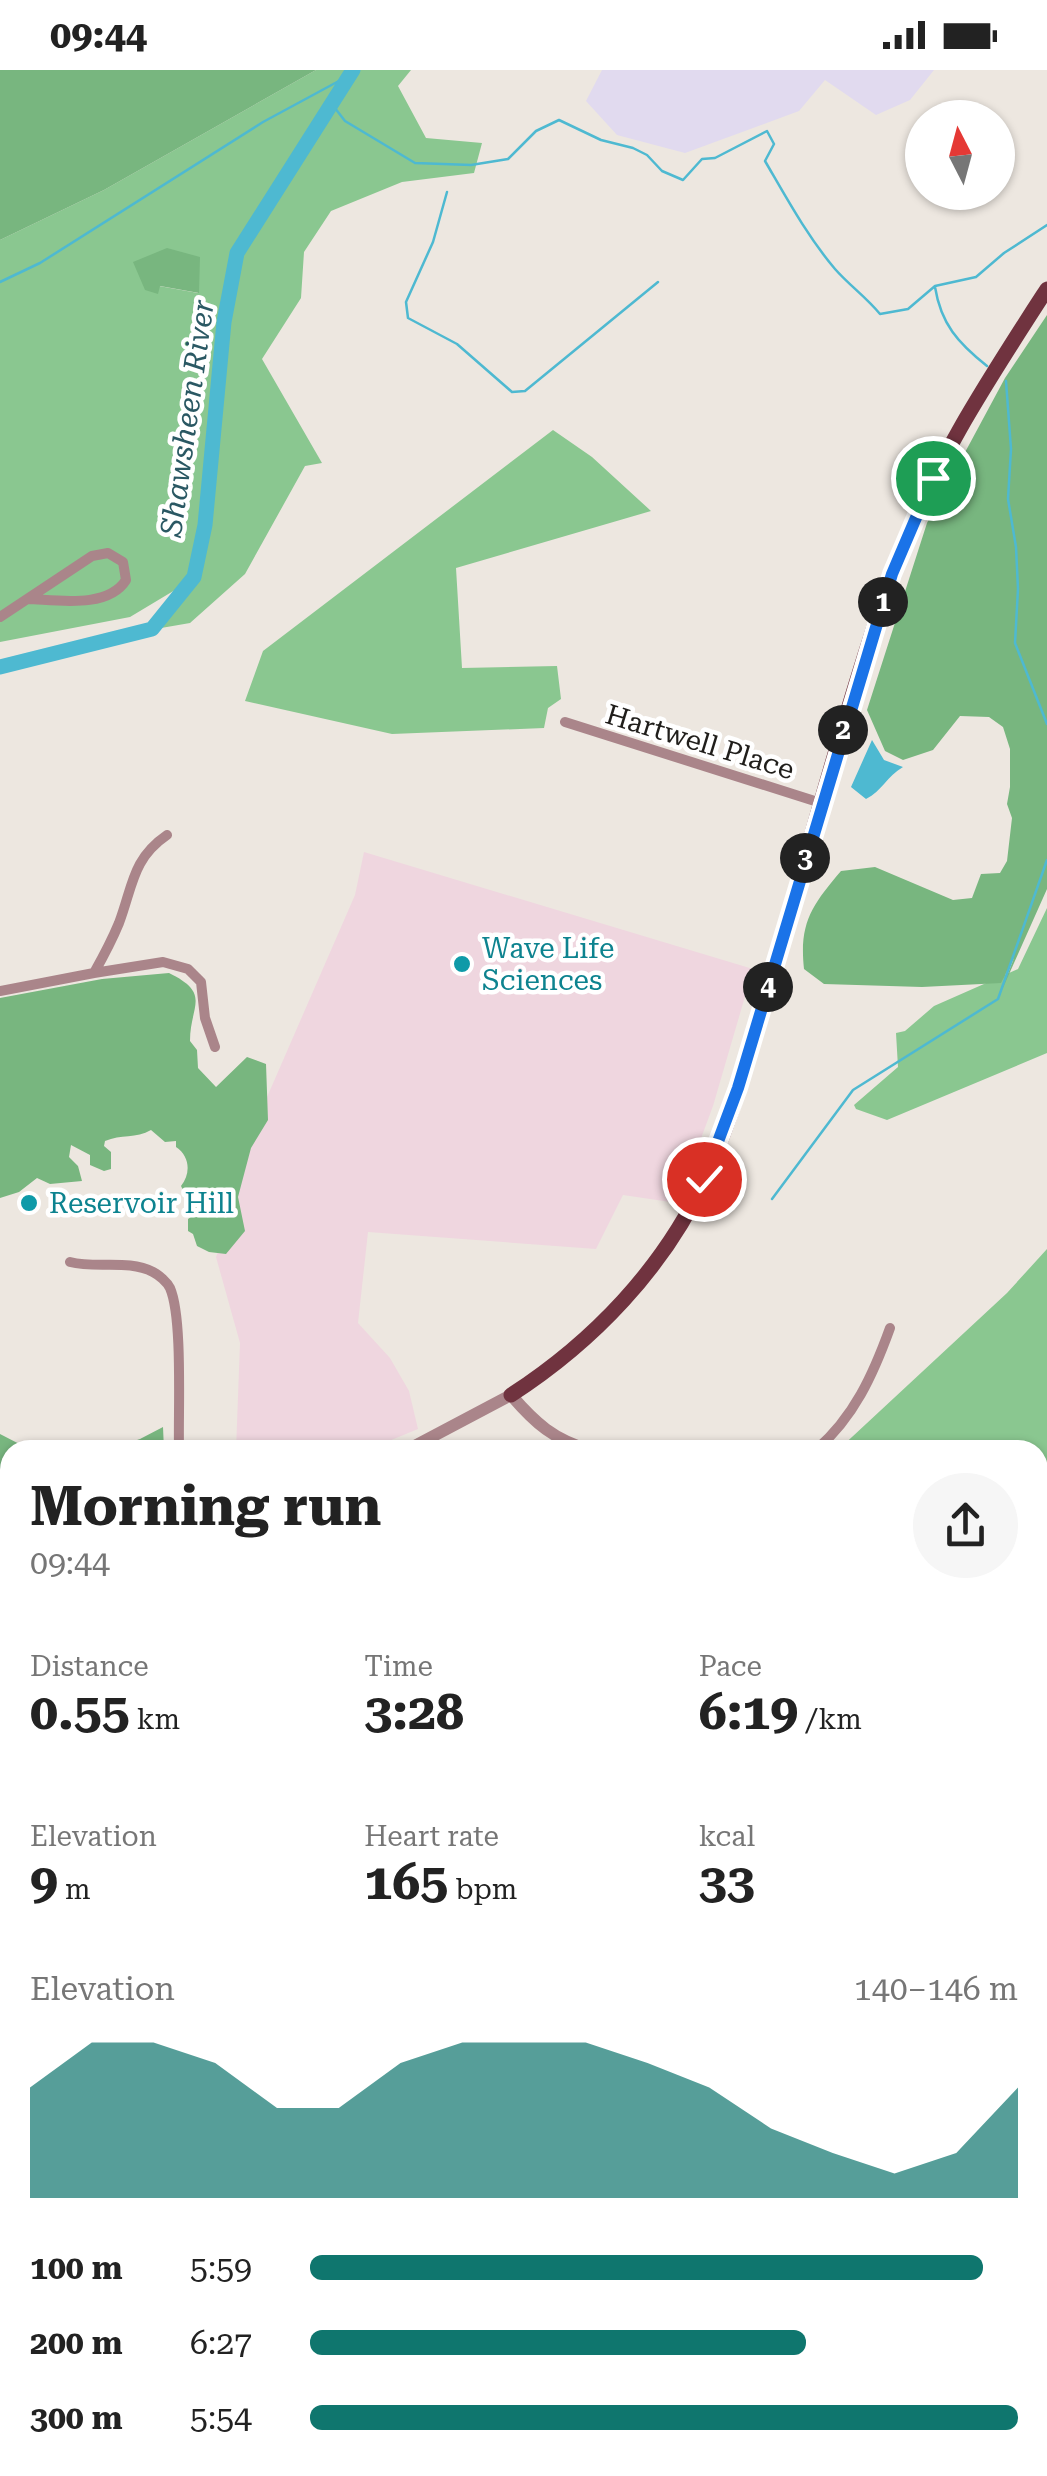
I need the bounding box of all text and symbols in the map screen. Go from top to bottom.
text: 09:44 [50,13,147,57]
north arrow [905,100,1015,210]
map controls [905,100,1015,210]
water label: Shawsheen River [153,297,221,540]
pin [891,436,976,521]
icon: arrive [906,451,961,506]
pin: 1 [858,577,908,627]
text: 1 [875,585,891,618]
street label: Hartwell Place [602,698,798,786]
pin: 2 [818,705,868,755]
text: 2 [835,713,851,746]
pin: 3 [780,833,830,883]
text: 3 [797,841,813,874]
place label: Wave Life Sciences [482,932,614,997]
marker: Wave Life Sciences [451,953,473,975]
pin: 4 [743,962,793,1012]
text: 4 [760,970,776,1003]
pin [662,1137,747,1222]
icon: check [677,1152,732,1207]
place label: Reservoir Hill [49,1187,234,1220]
marker: Reservoir Hill [18,1192,40,1214]
button: share [913,1473,1018,1578]
text: Morning run [30,1474,381,1538]
text: 09:44 [30,1544,110,1582]
text: Distance [30,1650,149,1683]
text: Time [364,1650,433,1683]
text: Pace [699,1650,762,1683]
text: 0.55 [30,1683,130,1741]
text: 3:28 [364,1683,464,1741]
text: 6:19 [699,1683,798,1741]
text: km [130,1703,180,1736]
text: /km [798,1703,862,1736]
text: Elevation [30,1820,157,1853]
text: Heart rate [364,1820,499,1853]
text: kcal [699,1820,755,1853]
text: 9 [30,1853,58,1911]
text: 165 [364,1853,448,1911]
text: 33 [699,1853,755,1911]
text: m [58,1873,91,1906]
text: bpm [448,1873,517,1906]
text: Elevation [30,1970,175,2008]
text: 140–146 m [854,1970,1018,2008]
text: 100 m [30,2249,123,2287]
text: 5:59 [190,2249,252,2287]
text: 200 m [30,2324,123,2362]
text: 6:27 [190,2324,252,2362]
text: 300 m [30,2399,123,2437]
text: 5:54 [190,2399,252,2437]

